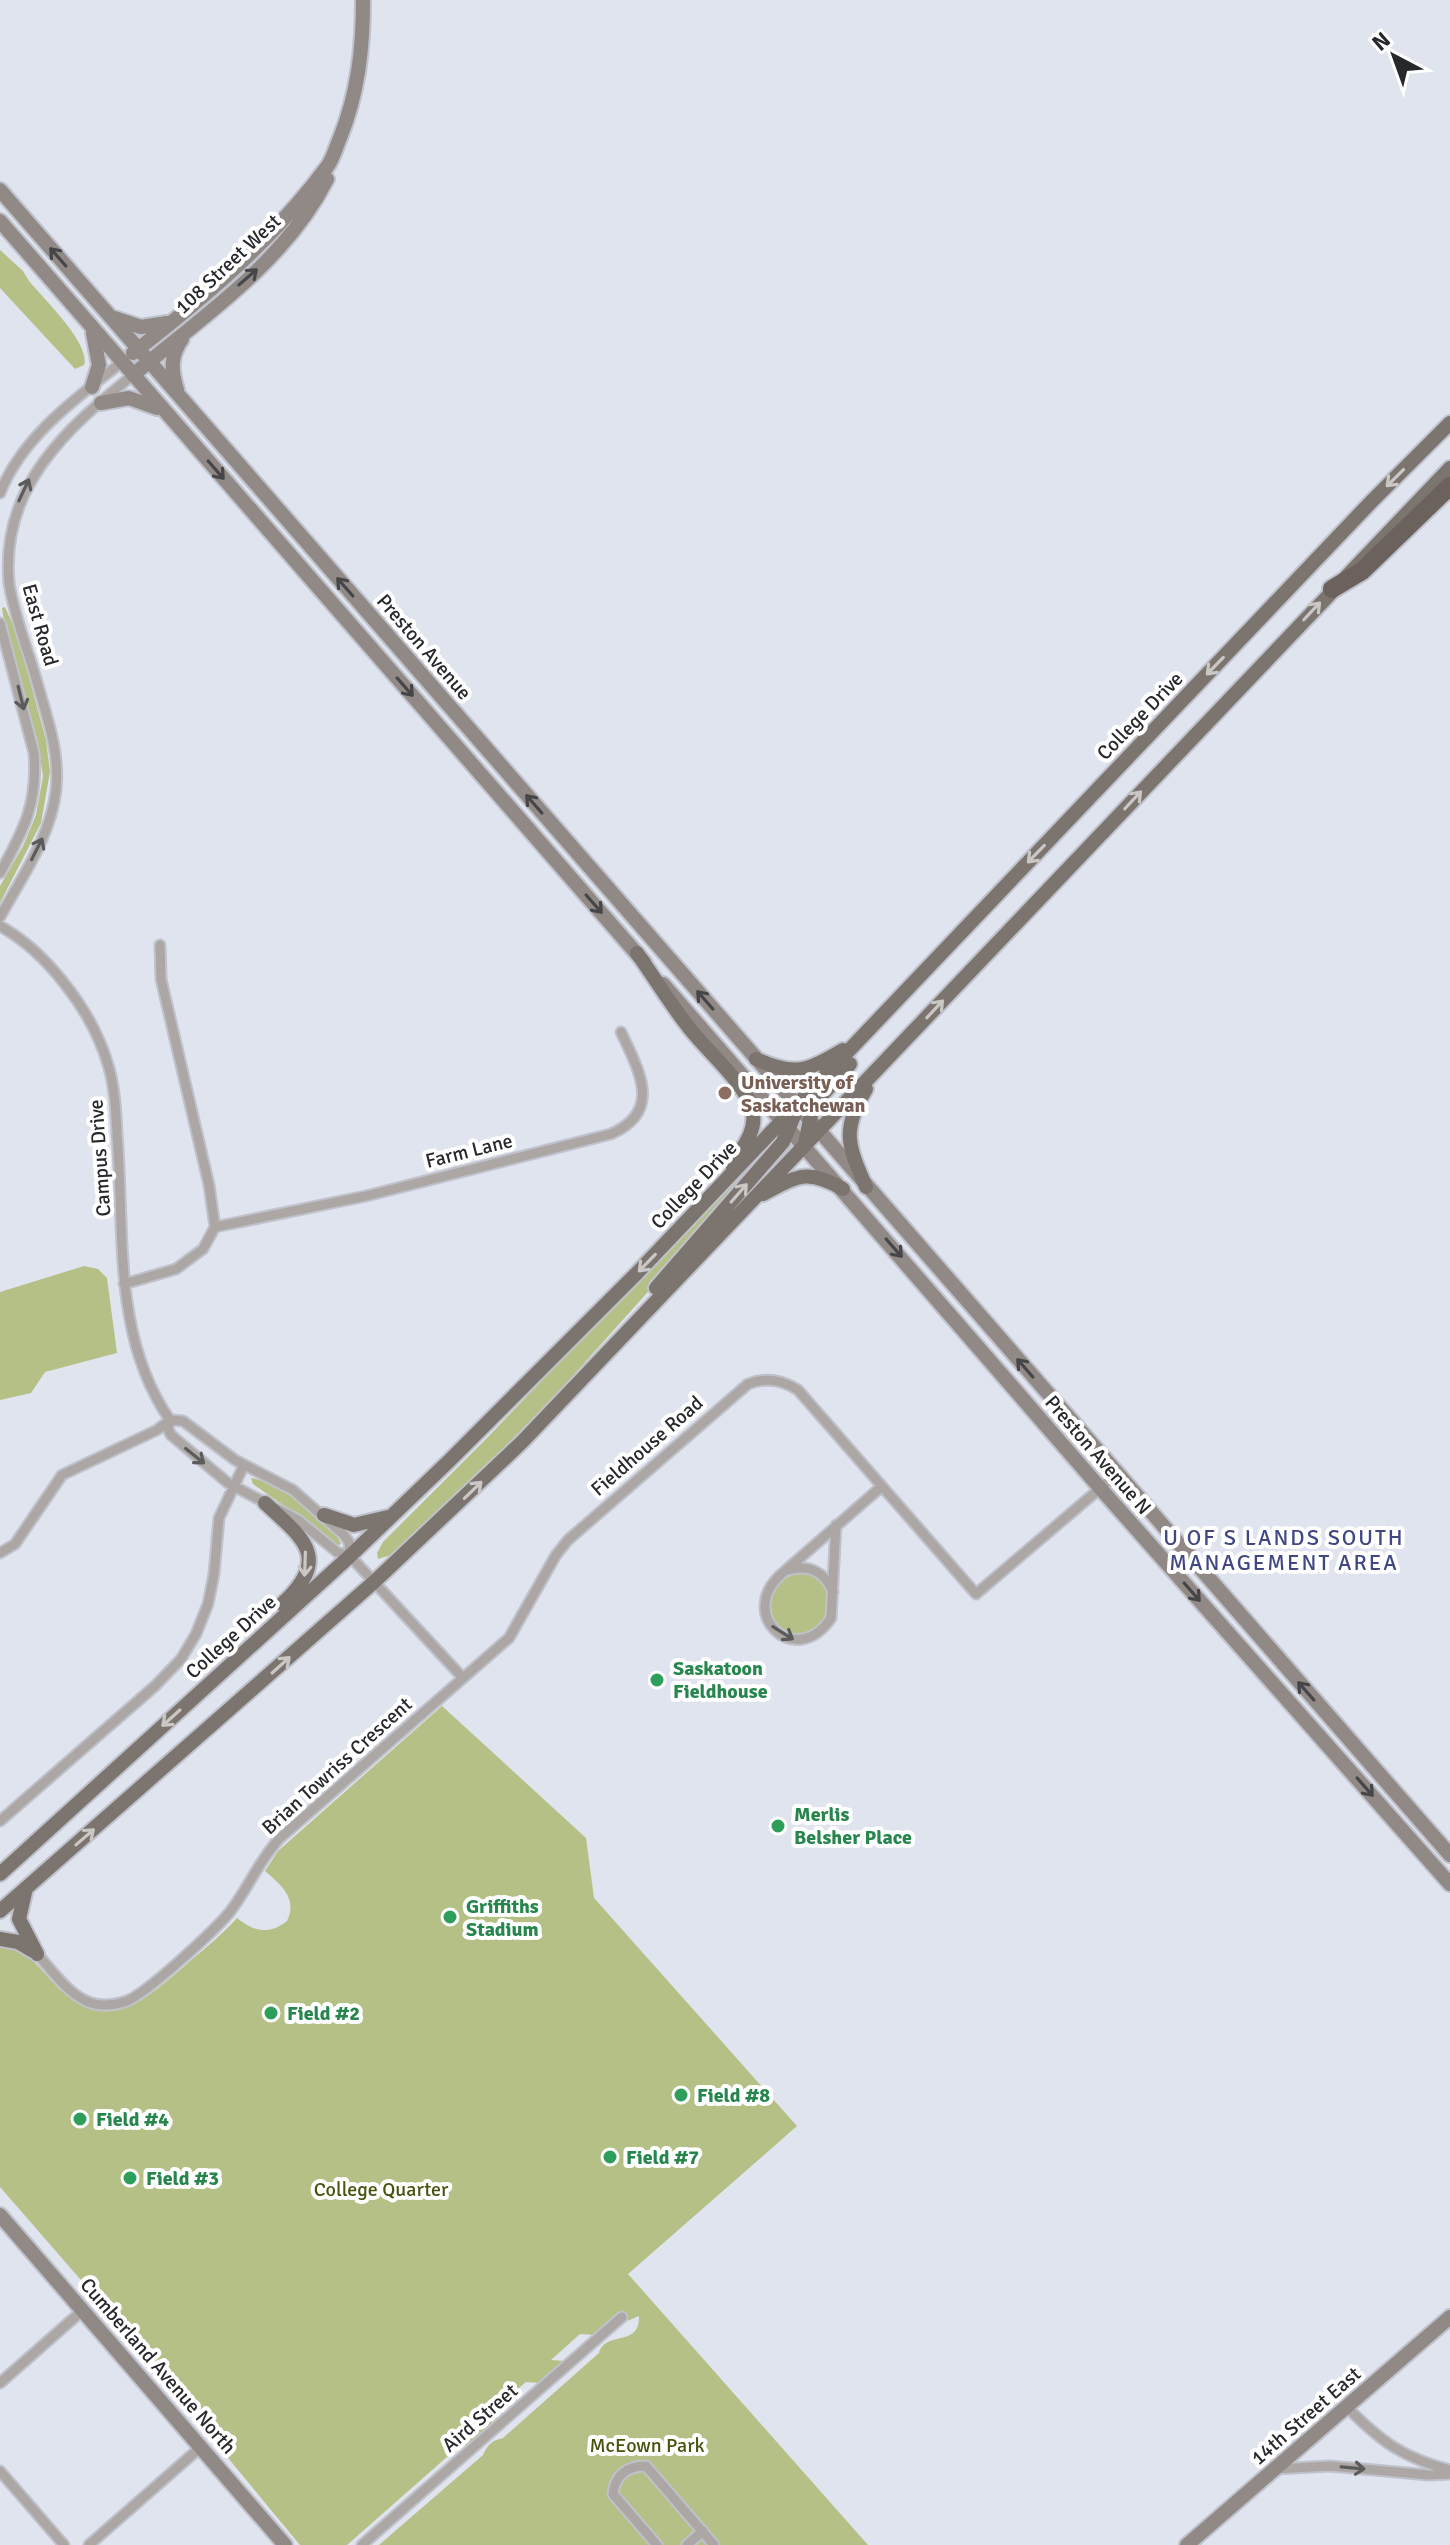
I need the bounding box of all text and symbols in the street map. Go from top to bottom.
north arrow [1354,16,1434,96]
text: N [1367,26,1396,56]
street label: 108 Street West [170,209,286,319]
one-way arrow [49,247,67,268]
one-way arrow [238,269,258,287]
one-way arrow [207,460,225,480]
one-way arrow [1386,468,1405,487]
one-way arrow [17,478,32,503]
one-way arrow [336,578,354,598]
street label: East Road [16,581,64,669]
street label: Preston Avenue [371,589,477,705]
one-way arrow [1302,602,1321,621]
one-way arrow [1206,656,1225,676]
street label: College Drive [1092,667,1188,765]
one-way arrow [396,677,414,697]
one-way arrow [14,685,29,711]
one-way arrow [1124,790,1143,810]
one-way arrow [525,795,543,815]
one-way arrow [30,837,46,861]
one-way arrow [1027,844,1046,863]
one-way arrow [585,894,603,914]
one-way arrow [696,991,714,1011]
one-way arrow [925,1000,944,1019]
place label: University of Saskatchewan [741,1070,866,1118]
marker: University of Saskatchewan [716,1084,734,1102]
street label: Campus Drive [83,1099,117,1217]
street label: Farm Lane [423,1128,515,1174]
street label: College Drive [646,1136,742,1234]
one-way arrow [729,1184,747,1204]
one-way arrow [884,1237,902,1258]
one-way arrow [637,1253,656,1273]
one-way arrow [1016,1359,1034,1379]
street label: Preston Avenue N [1039,1390,1157,1520]
street label: Fieldhouse Road [586,1391,708,1501]
one-way arrow [184,1447,205,1465]
one-way arrow [463,1481,482,1500]
district label: U OF S LANDS SOUTH MANAGEMENT AREA [1163,1524,1405,1576]
one-way arrow [298,1550,313,1577]
one-way arrow [1183,1582,1201,1602]
street label: College Drive [181,1590,281,1684]
one-way arrow [771,1625,794,1641]
place label: Saskatoon Fieldhouse [673,1656,768,1704]
one-way arrow [270,1657,290,1675]
marker: Saskatoon Fieldhouse [648,1671,666,1689]
one-way arrow [1298,1681,1316,1701]
street label: Brian Towriss Crescent [257,1692,417,1840]
one-way arrow [161,1709,181,1727]
one-way arrow [1355,1777,1373,1797]
place label: Merlis Belsher Place [794,1802,912,1850]
marker: Merlis Belsher Place [769,1817,787,1835]
one-way arrow [75,1828,95,1846]
place label: Griffiths Stadium [466,1894,539,1942]
marker: Griffiths Stadium [441,1908,459,1926]
place label: Field #2 [287,2001,360,2026]
marker: Field #2 [262,2004,280,2022]
place label: Field #8 [697,2083,770,2108]
marker: Field #8 [672,2086,690,2104]
place label: Field #4 [96,2107,169,2132]
marker: Field #4 [71,2110,89,2128]
place label: Field #7 [626,2145,699,2170]
marker: Field #7 [601,2148,619,2166]
place label: Field #3 [146,2166,219,2191]
marker: Field #3 [121,2169,139,2187]
park label: College Quarter [314,2177,449,2202]
street label: Cumberland Avenue North [75,2273,241,2459]
street label: 14th Street East [1246,2361,1366,2471]
street label: Aird Street [437,2378,523,2458]
park label: McEown Park [589,2433,705,2458]
one-way arrow [1339,2461,1366,2476]

